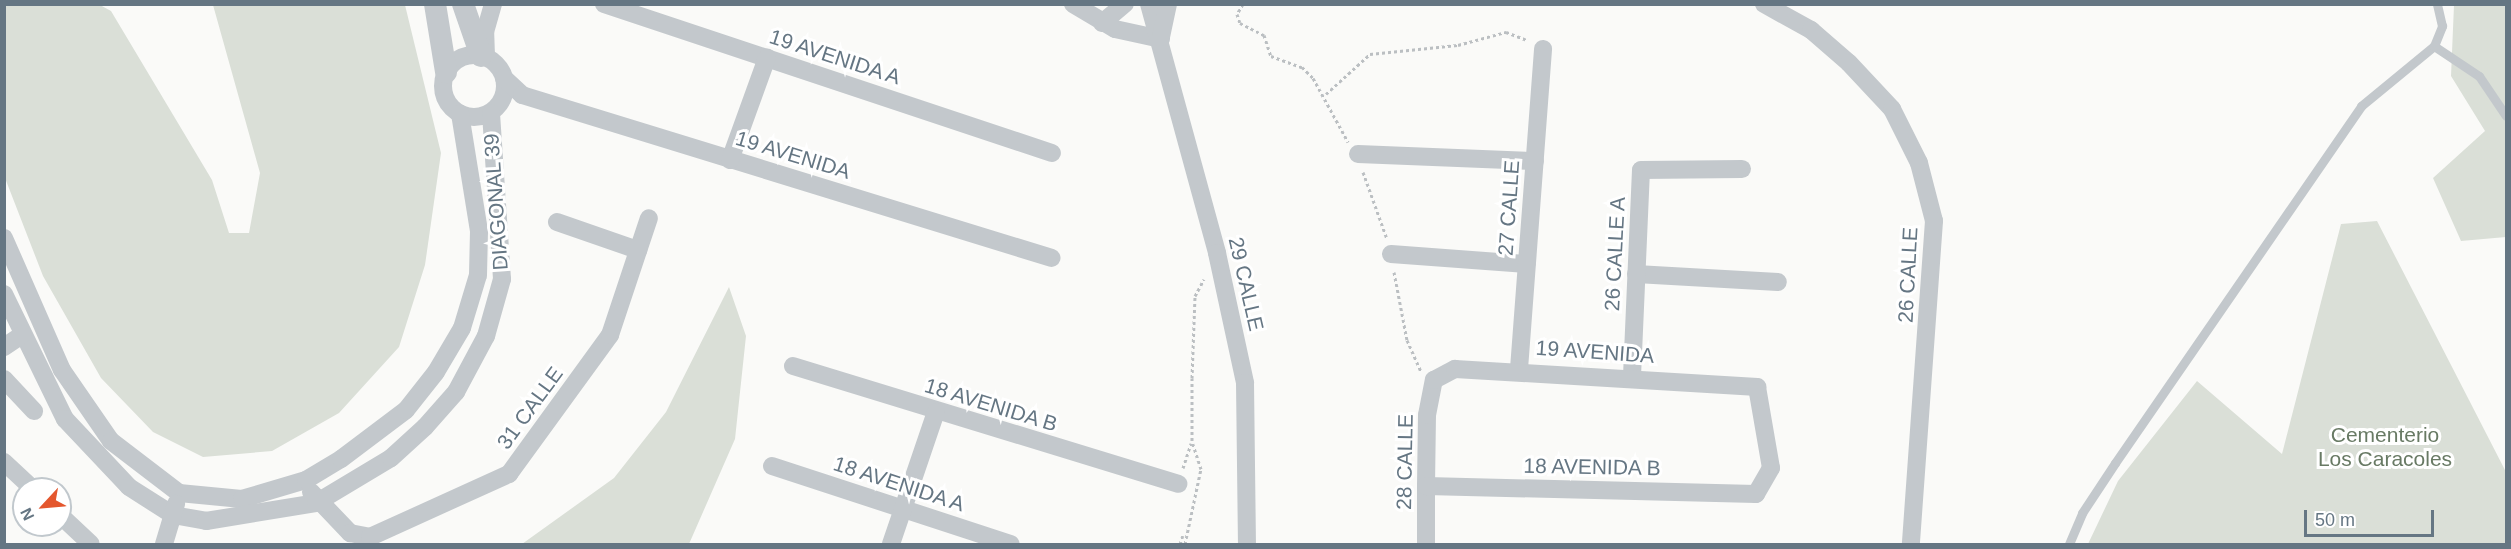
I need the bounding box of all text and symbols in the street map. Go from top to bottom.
street label: 19 AVENIDA A [765,23,905,91]
street label: 19 AVENIDA [732,125,854,185]
street label: DIAGONAL 39 [479,132,513,272]
street label: 27 CALLE [1493,159,1525,257]
street label: 26 CALLE A [1599,196,1631,312]
street label: 26 CALLE [1893,227,1923,323]
street label: 29 CALLE [1223,235,1269,333]
street label: 19 AVENIDA [1534,335,1656,369]
street label: 31 CALLE [492,362,568,454]
street label: 18 AVENIDA B [921,373,1061,437]
street label: 28 CALLE [1392,414,1418,510]
park label: Cementerio Los Caracoles [2318,422,2452,472]
street label: 18 AVENIDA A [829,450,969,518]
street label: 18 AVENIDA B [1522,453,1662,481]
north arrow [12,477,72,537]
scale bar [2307,498,2438,536]
text: N [17,505,37,523]
text: 50 m [2315,510,2355,530]

